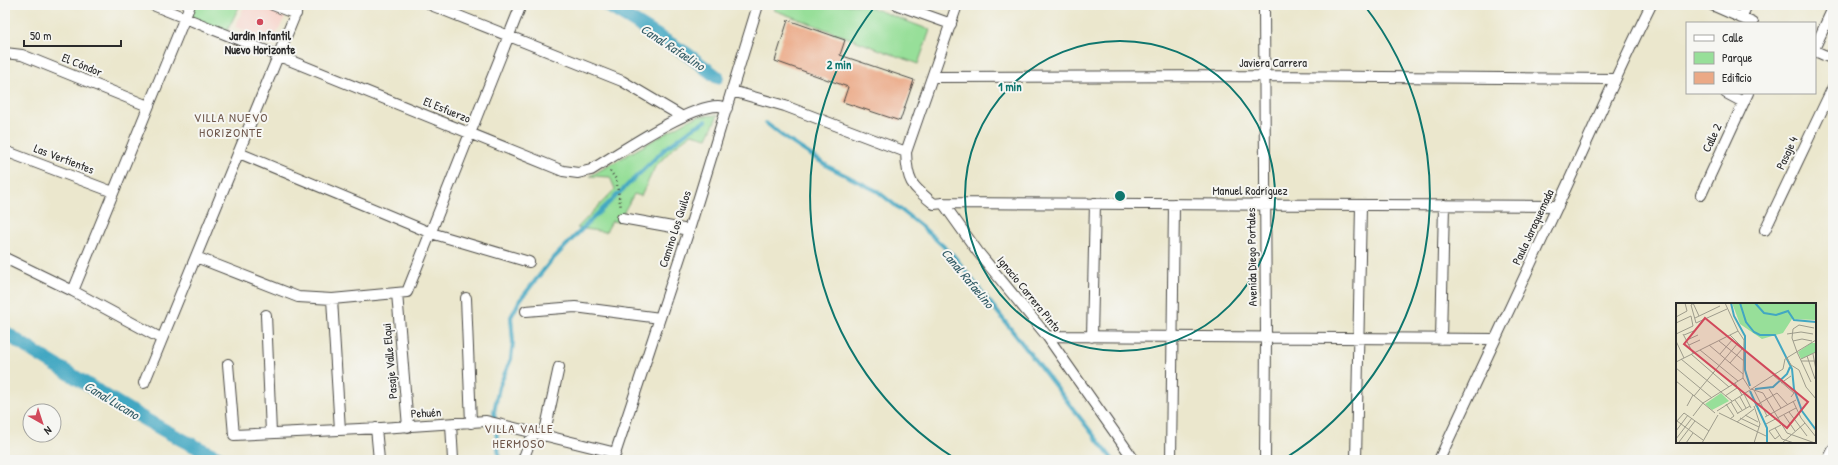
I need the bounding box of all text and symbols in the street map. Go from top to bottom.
marker: Jardín Infantil Nuevo Horizonte [255,17,265,27]
water label: Canal Rafaelino [637,20,710,75]
scale bar [24,22,121,48]
legend [1686,22,1816,94]
text: 50 m [30,27,51,44]
place label: Jardín Infantil Nuevo Horizonte [225,27,295,58]
text: Calle [1722,29,1743,46]
street label: El Cóndor [59,49,105,80]
text: Parque [1722,49,1752,66]
street label: Javiera Carrera [1239,54,1307,71]
text: 2 min [827,56,852,73]
text: Edificio [1722,69,1752,86]
text: 1 min [998,78,1022,95]
street label: El Esfuerzo [421,92,474,127]
district label: VILLA NUEVO HORIZONTE [194,108,268,141]
street label: Calle 2 [1698,120,1726,155]
street label: Pasaje 4 [1772,133,1802,172]
street label: Las Vertientes [32,139,97,178]
street label: Manuel Rodríguez [1212,182,1288,199]
street label: Paula Jaraquemada [1508,186,1558,267]
street label: Camino Los Quilos [654,188,695,269]
centre of rings [1113,189,1127,203]
street label: Avenida Diego Portales [1242,207,1261,306]
water label: Canal Rafaelino [938,244,1000,313]
street label: Ignacio Carrera Pinto [993,252,1066,335]
inset map [1676,303,1816,443]
street label: Pasaje Valle Elqui [378,323,401,400]
water label: Canal Lucano [81,377,144,424]
north arrow [22,403,62,443]
street label: Pehuén [410,403,442,422]
district label: VILLA VALLE HERMOSO [484,419,554,452]
text: N [42,423,55,438]

